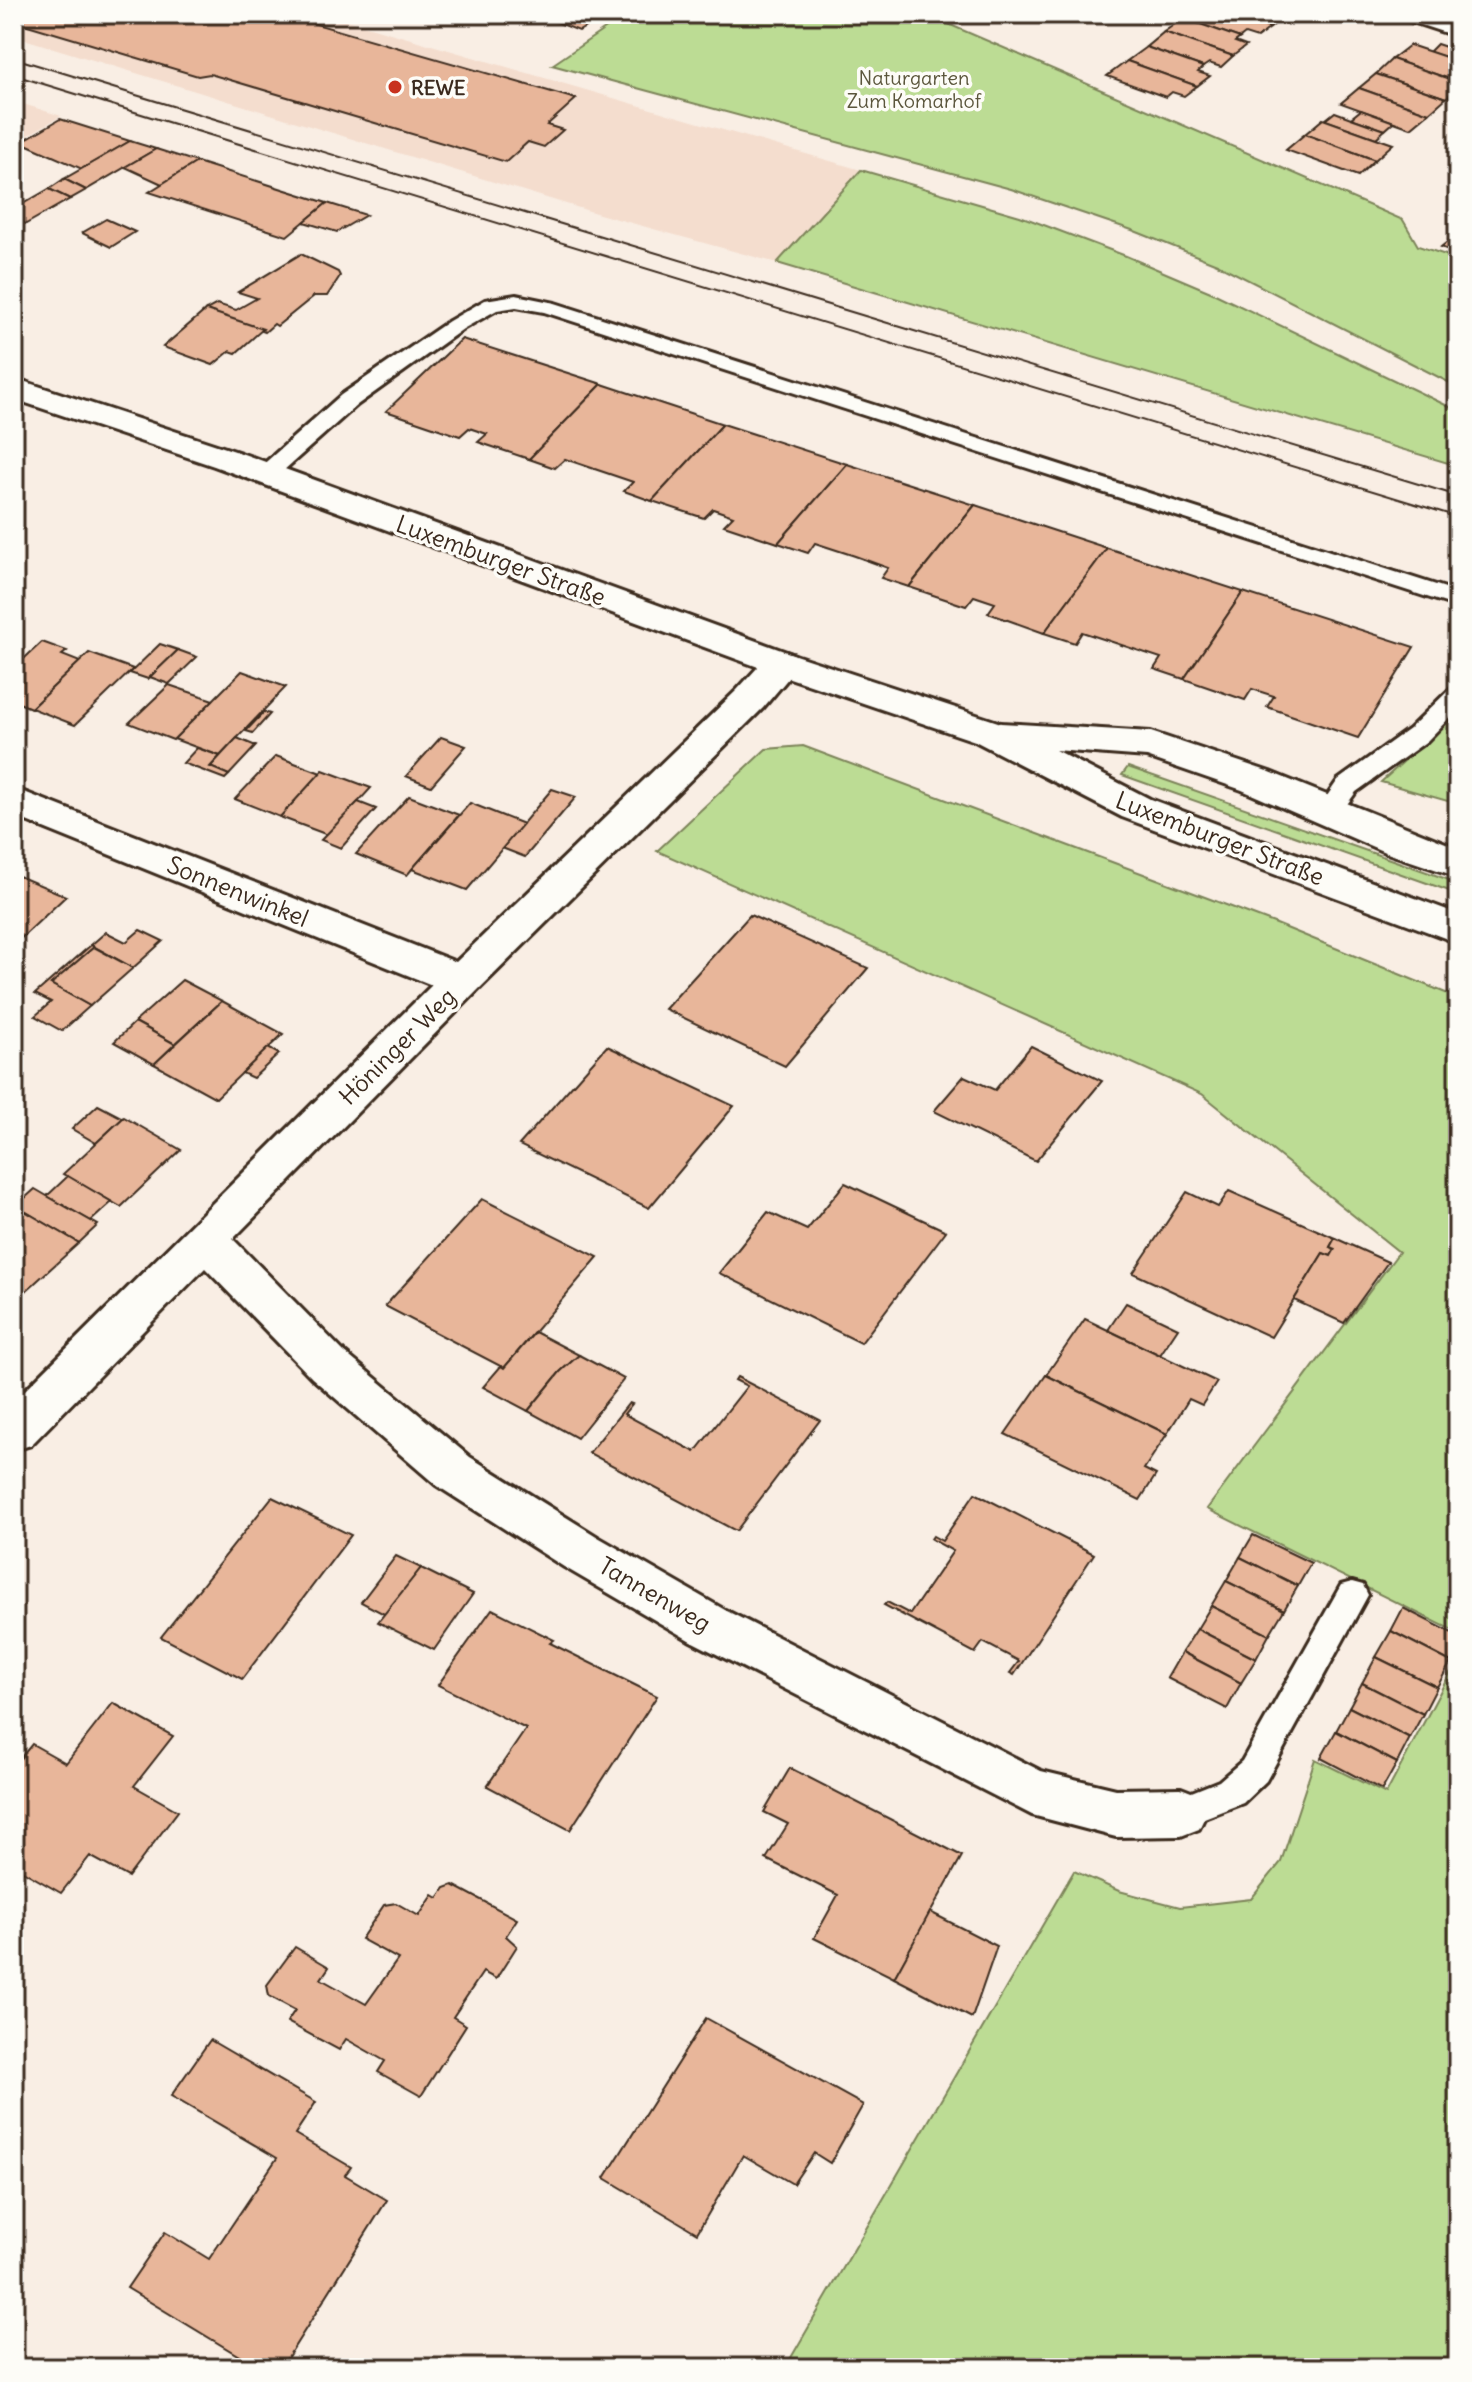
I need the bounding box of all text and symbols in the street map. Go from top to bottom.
park label: Naturgarten Zum Komarhof [847,65,982,113]
place label: REWE [411,75,466,100]
marker: REWE [386,78,404,96]
street label: Luxemburger Straße [392,508,610,612]
street label: Luxemburger Straße [1112,784,1328,892]
street label: Sonnenwinkel [163,849,313,933]
street label: Höninger Weg [332,981,462,1111]
street label: Tannenweg [594,1550,716,1638]

